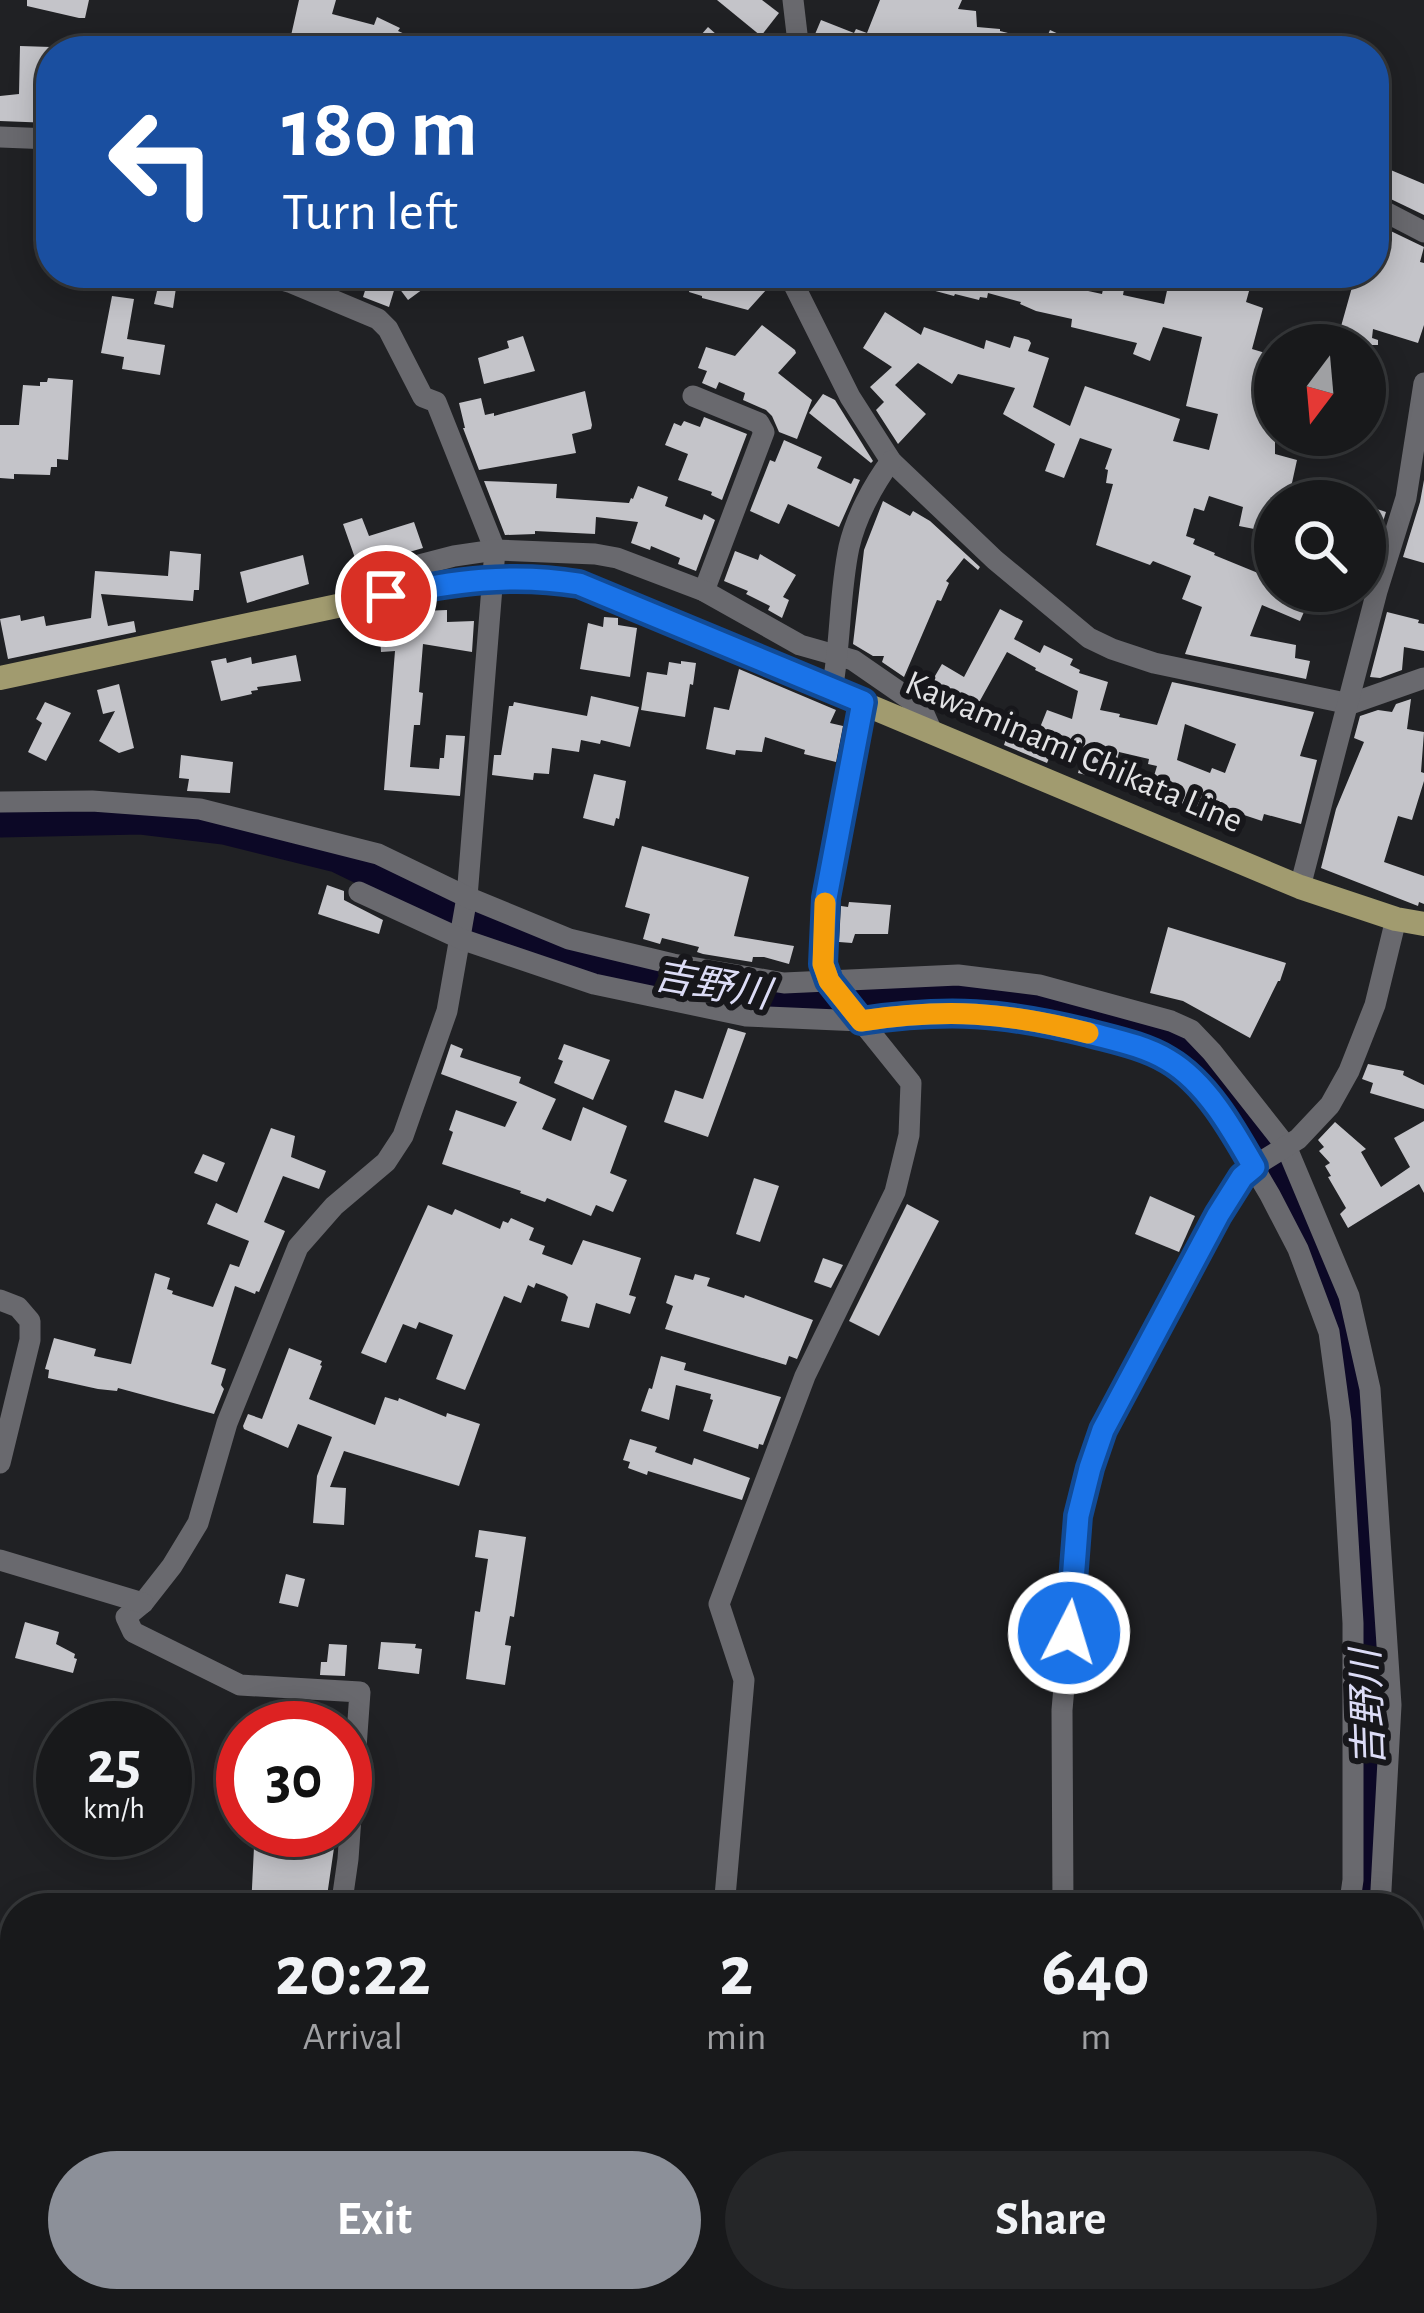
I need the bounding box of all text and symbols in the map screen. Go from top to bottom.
icon: left [84,84,240,240]
text: 180 m [282,88,478,172]
text: Turn left [282,186,458,240]
north arrow [1254,324,1386,456]
map controls [1254,324,1386,612]
button: search [1254,480,1386,612]
pin [335,545,437,647]
icon: arrive [353,563,419,629]
street label: Kawaminami Chikata Line [900,665,1248,839]
water label: 吉野川 [651,955,777,1016]
position arrow [1006,1570,1132,1696]
water label: 吉野川 [1345,1645,1391,1767]
speed limit sign: 30 [216,1701,372,1857]
text: 25 [87,1734,141,1794]
text: km/h [83,1794,145,1824]
text: 20:22 [275,1936,431,2008]
text: 2 [719,1936,753,2008]
text: 640 [1041,1936,1150,2008]
text: Arrival [303,2018,403,2057]
text: min [706,2018,766,2057]
text: m [1080,2018,1111,2057]
button: Exit [48,2151,701,2289]
button: Share [725,2151,1377,2289]

